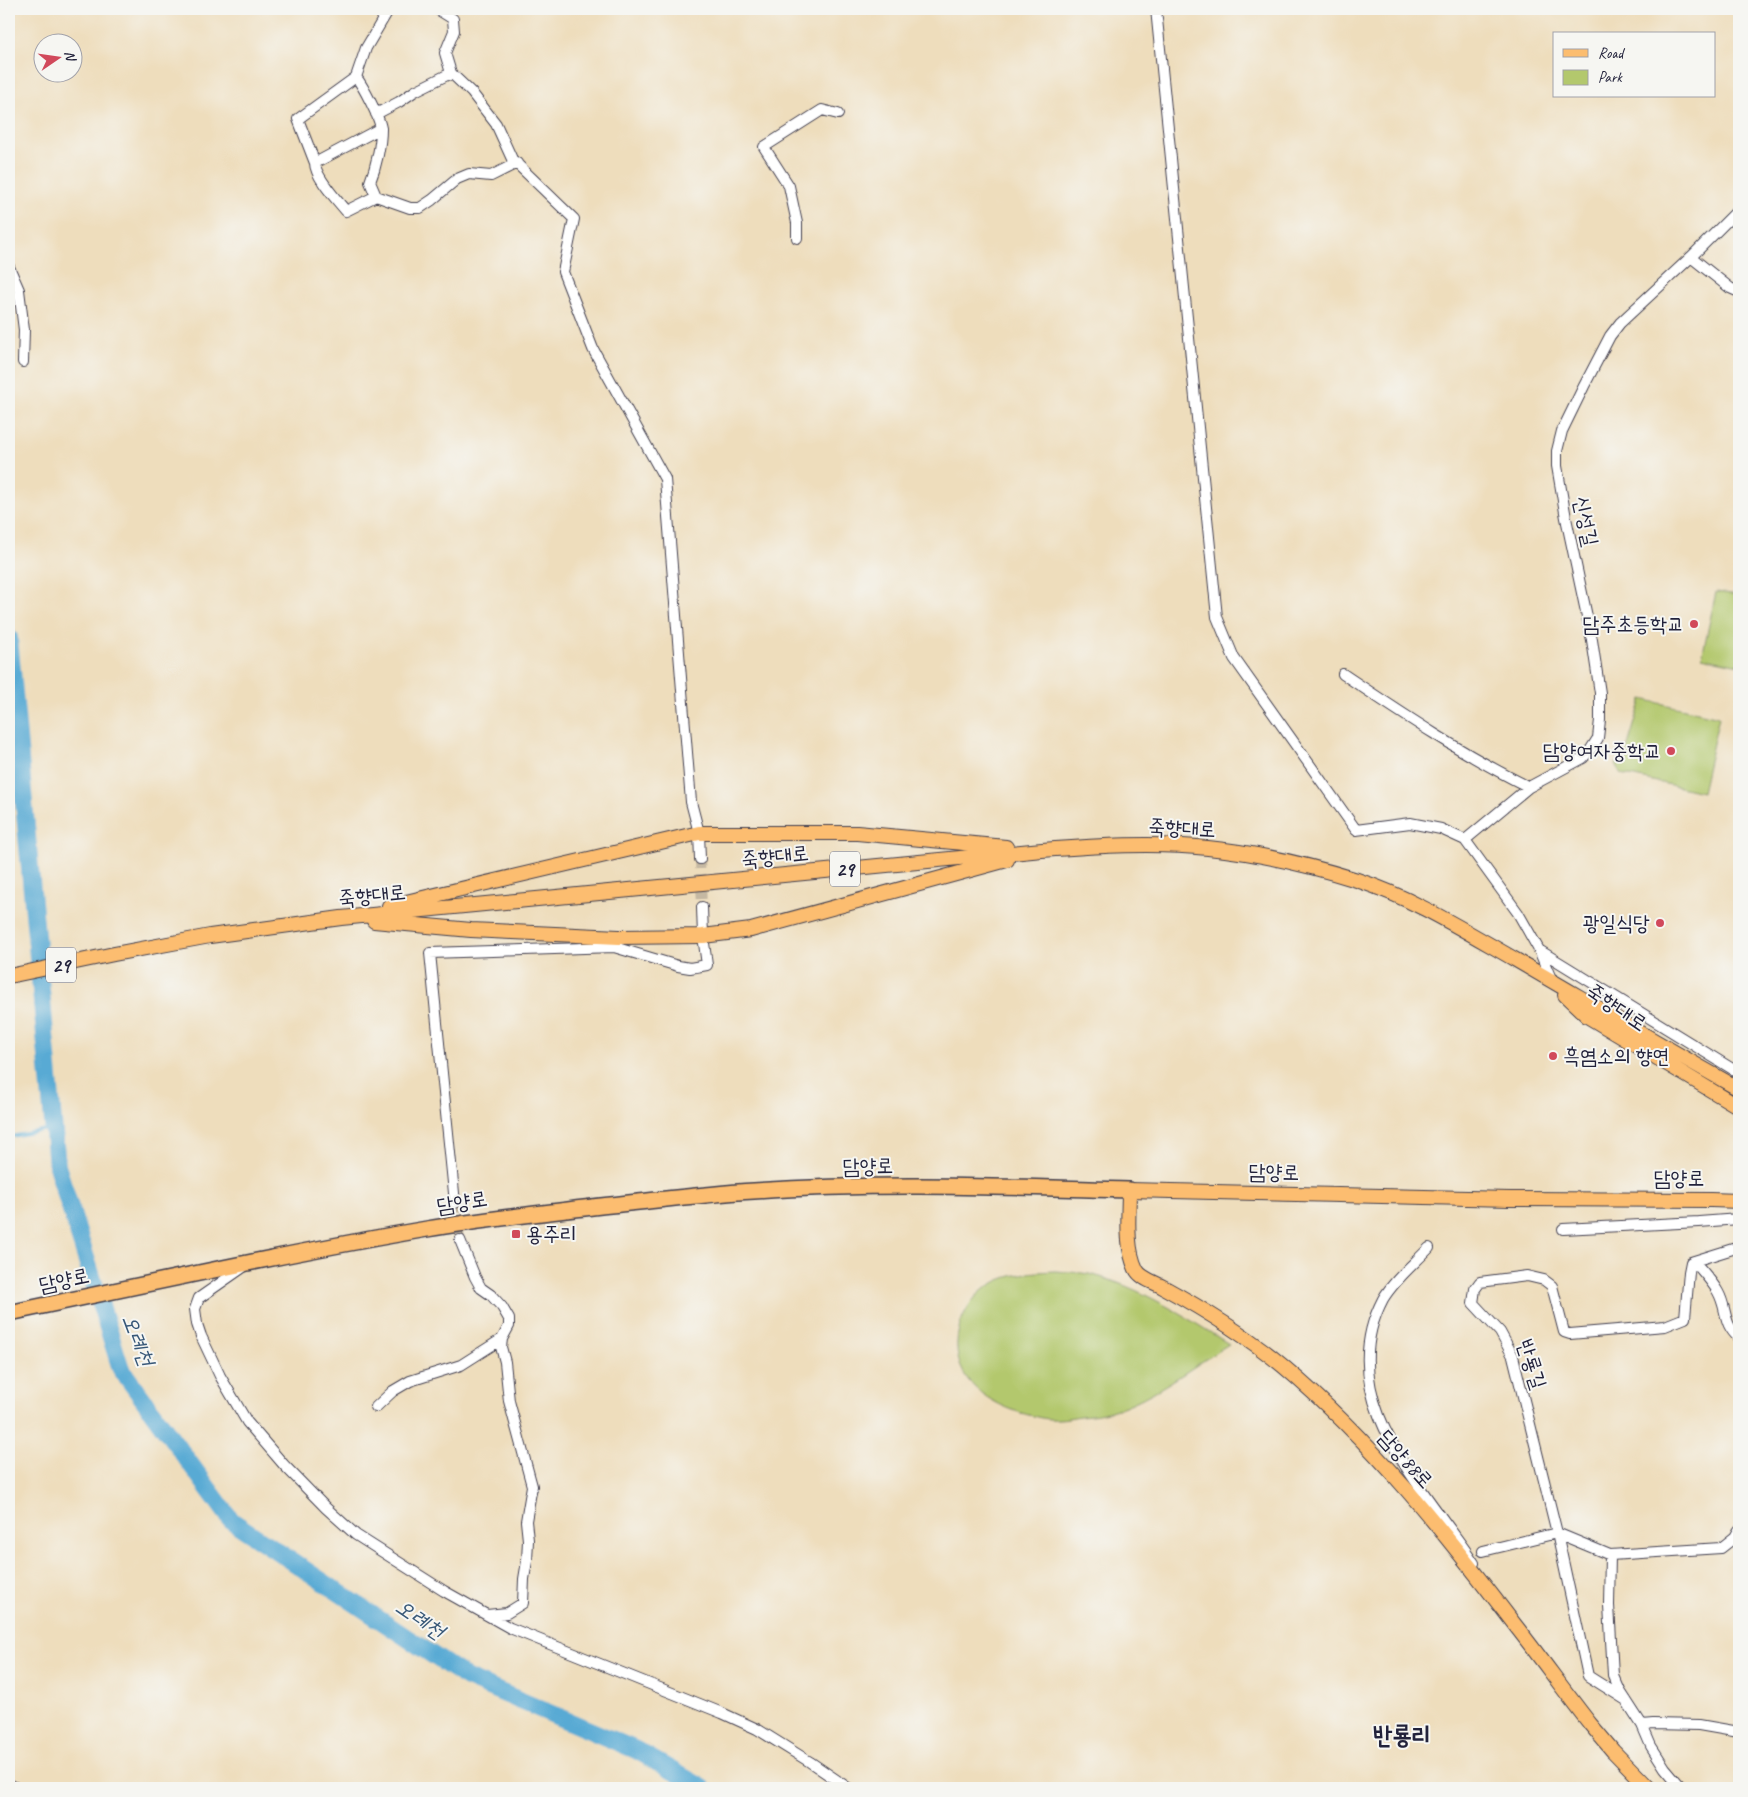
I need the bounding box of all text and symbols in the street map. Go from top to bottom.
north arrow [32,32,82,82]
legend [1553,32,1716,98]
text: Road [1598,44,1625,63]
text: N [61,49,80,64]
text: Park [1598,68,1623,87]
street label: 신성길 [1568,493,1604,549]
place label: 담주초등학교 [1583,611,1684,637]
marker: 담주초등학교 [1688,618,1700,630]
place label: 담양여자중학교 [1543,738,1661,764]
marker: 담양여자중학교 [1665,745,1677,757]
street label: 죽향대로 [1148,813,1216,843]
street label: 죽향대로 [740,840,810,872]
road number: 29 [830,852,860,886]
street label: 죽향대로 [337,879,407,911]
place label: 광일식당 [1582,910,1650,936]
marker: 광일식당 [1654,917,1666,929]
road number: 29 [46,948,76,982]
street label: 죽향대로 [1582,977,1652,1037]
place label: 흑염소의 향연 [1563,1043,1669,1069]
marker: 흑염소의 향연 [1547,1050,1559,1062]
street label: 담양로 [842,1153,894,1179]
street label: 담양로 [1248,1159,1300,1185]
street label: 담양로 [1654,1165,1704,1191]
street label: 담양로 [435,1185,489,1219]
place label: 용주리 [526,1221,577,1247]
marker: 용주리 [510,1228,522,1240]
street label: 담양로 [36,1262,92,1298]
water label: 오례천 [115,1310,161,1372]
street label: 반룡길 [1512,1336,1552,1392]
street label: 담양88로 [1373,1424,1439,1494]
water label: 오례천 [390,1593,452,1647]
district label: 반룡리 [1373,1720,1431,1750]

